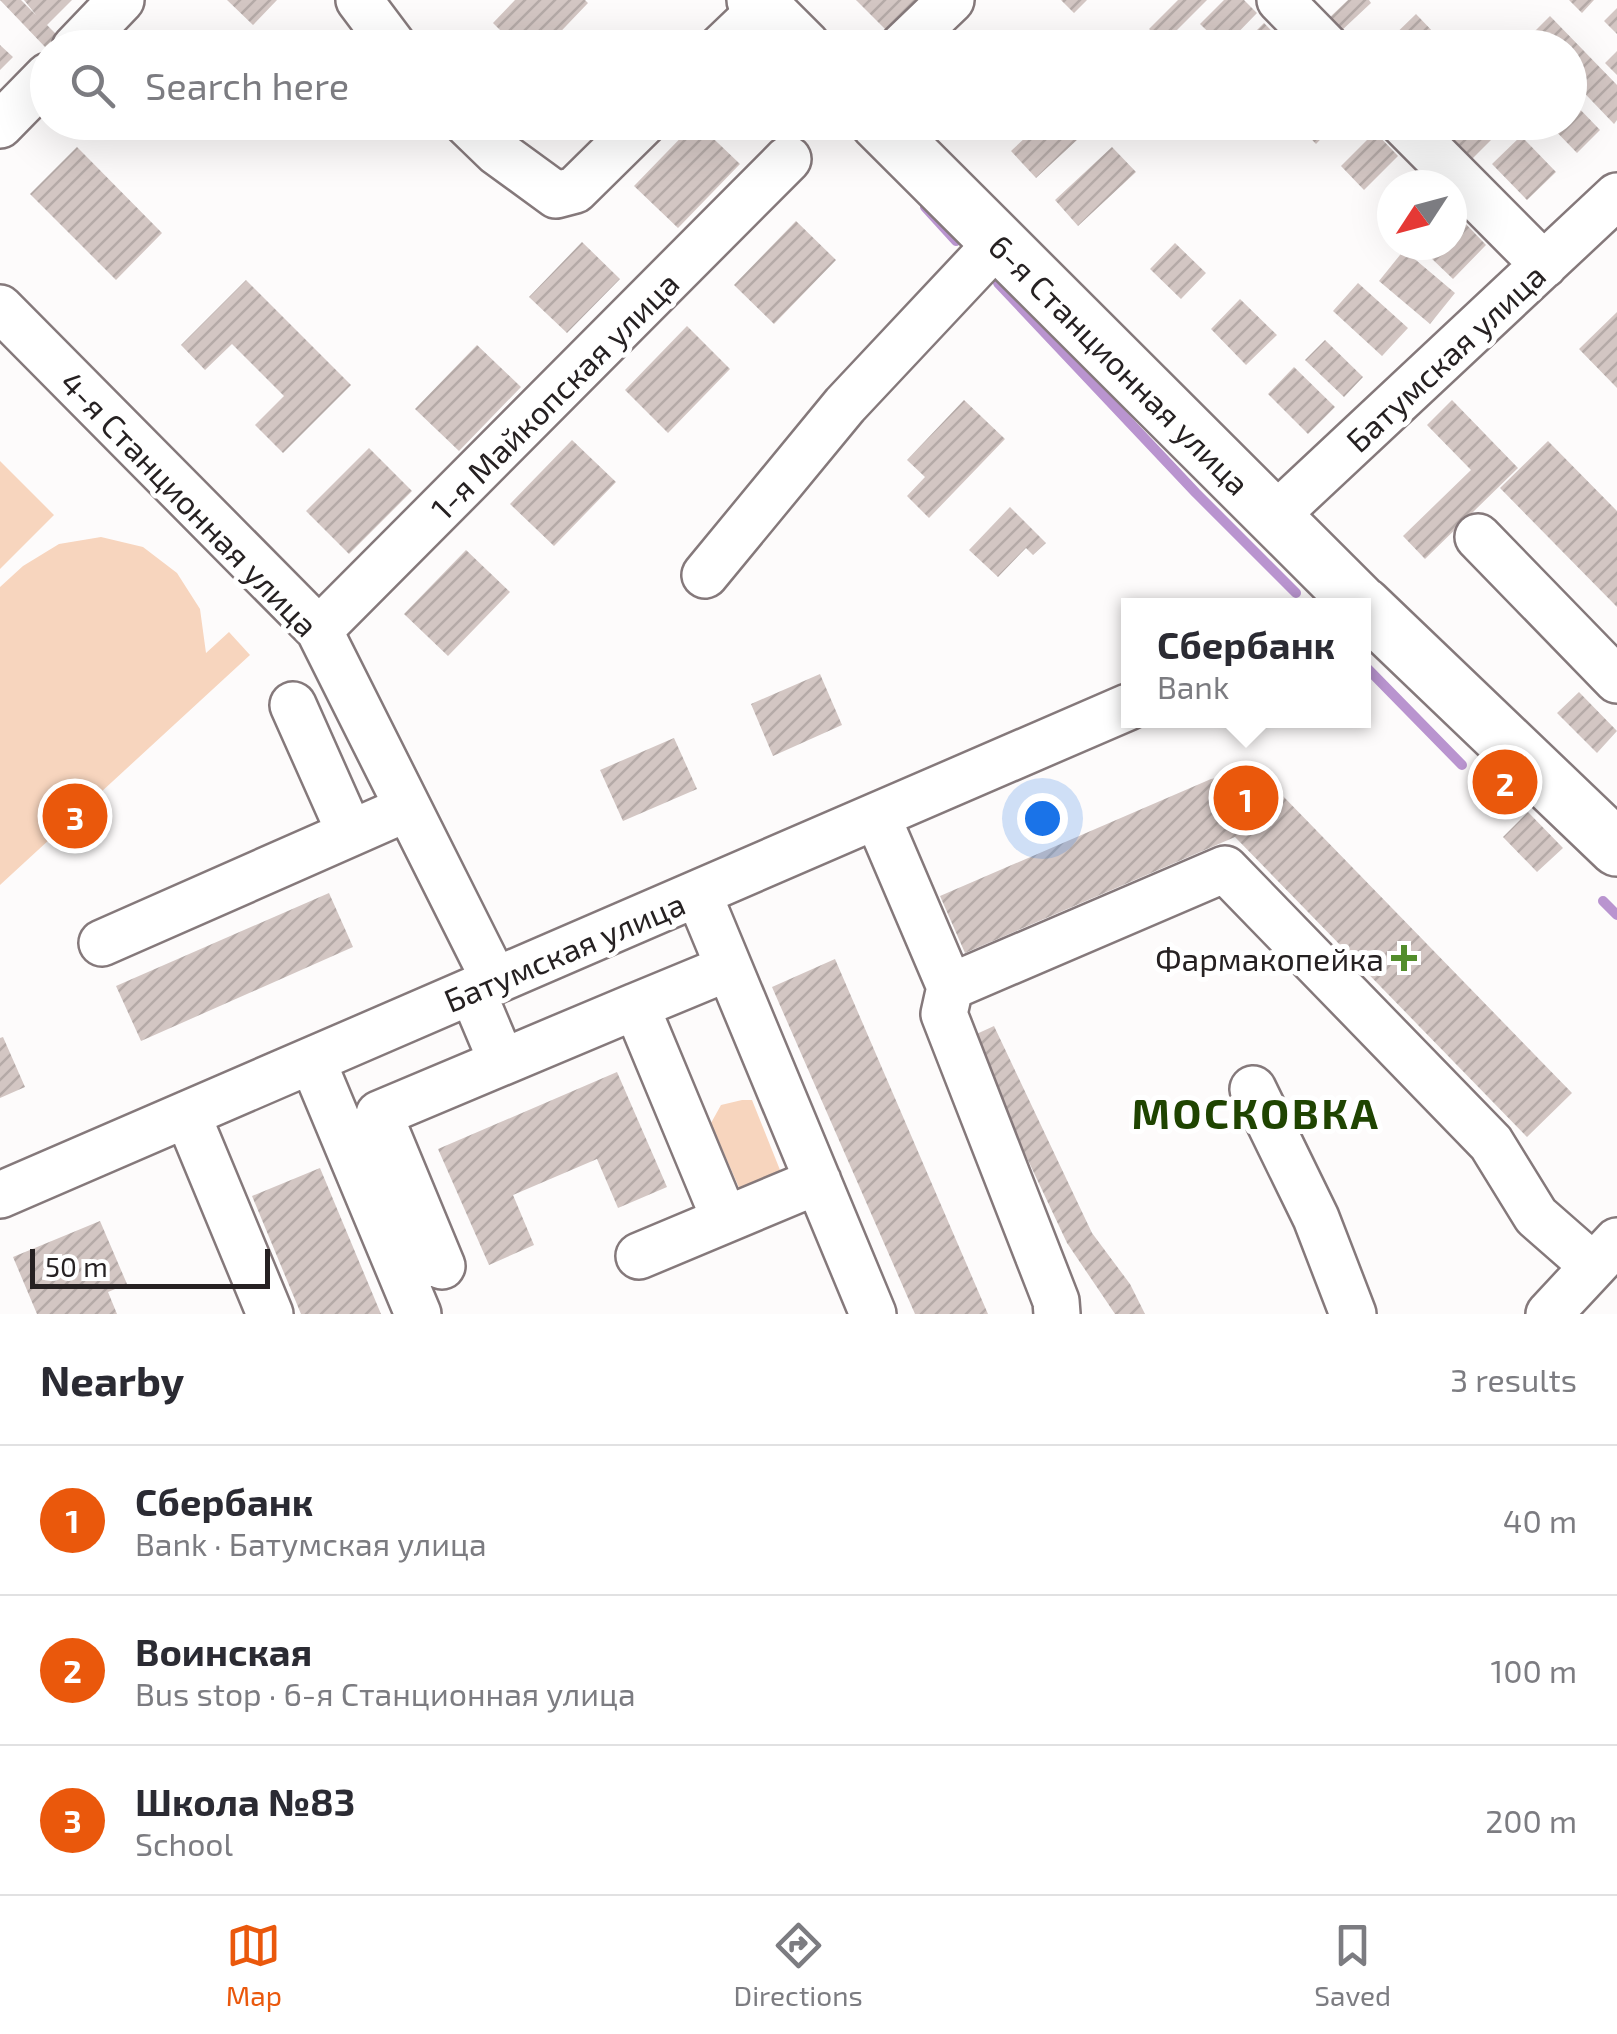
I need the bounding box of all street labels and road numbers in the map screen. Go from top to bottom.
street label: 6-я Станционная улица [981,226,1258,503]
street label: Батумская улица [1338,255,1553,460]
street label: 1-я Майкопская улица [422,263,686,527]
street label: 4-я Станционная улица [53,363,326,644]
street label: Батумская улица [438,883,690,1020]

